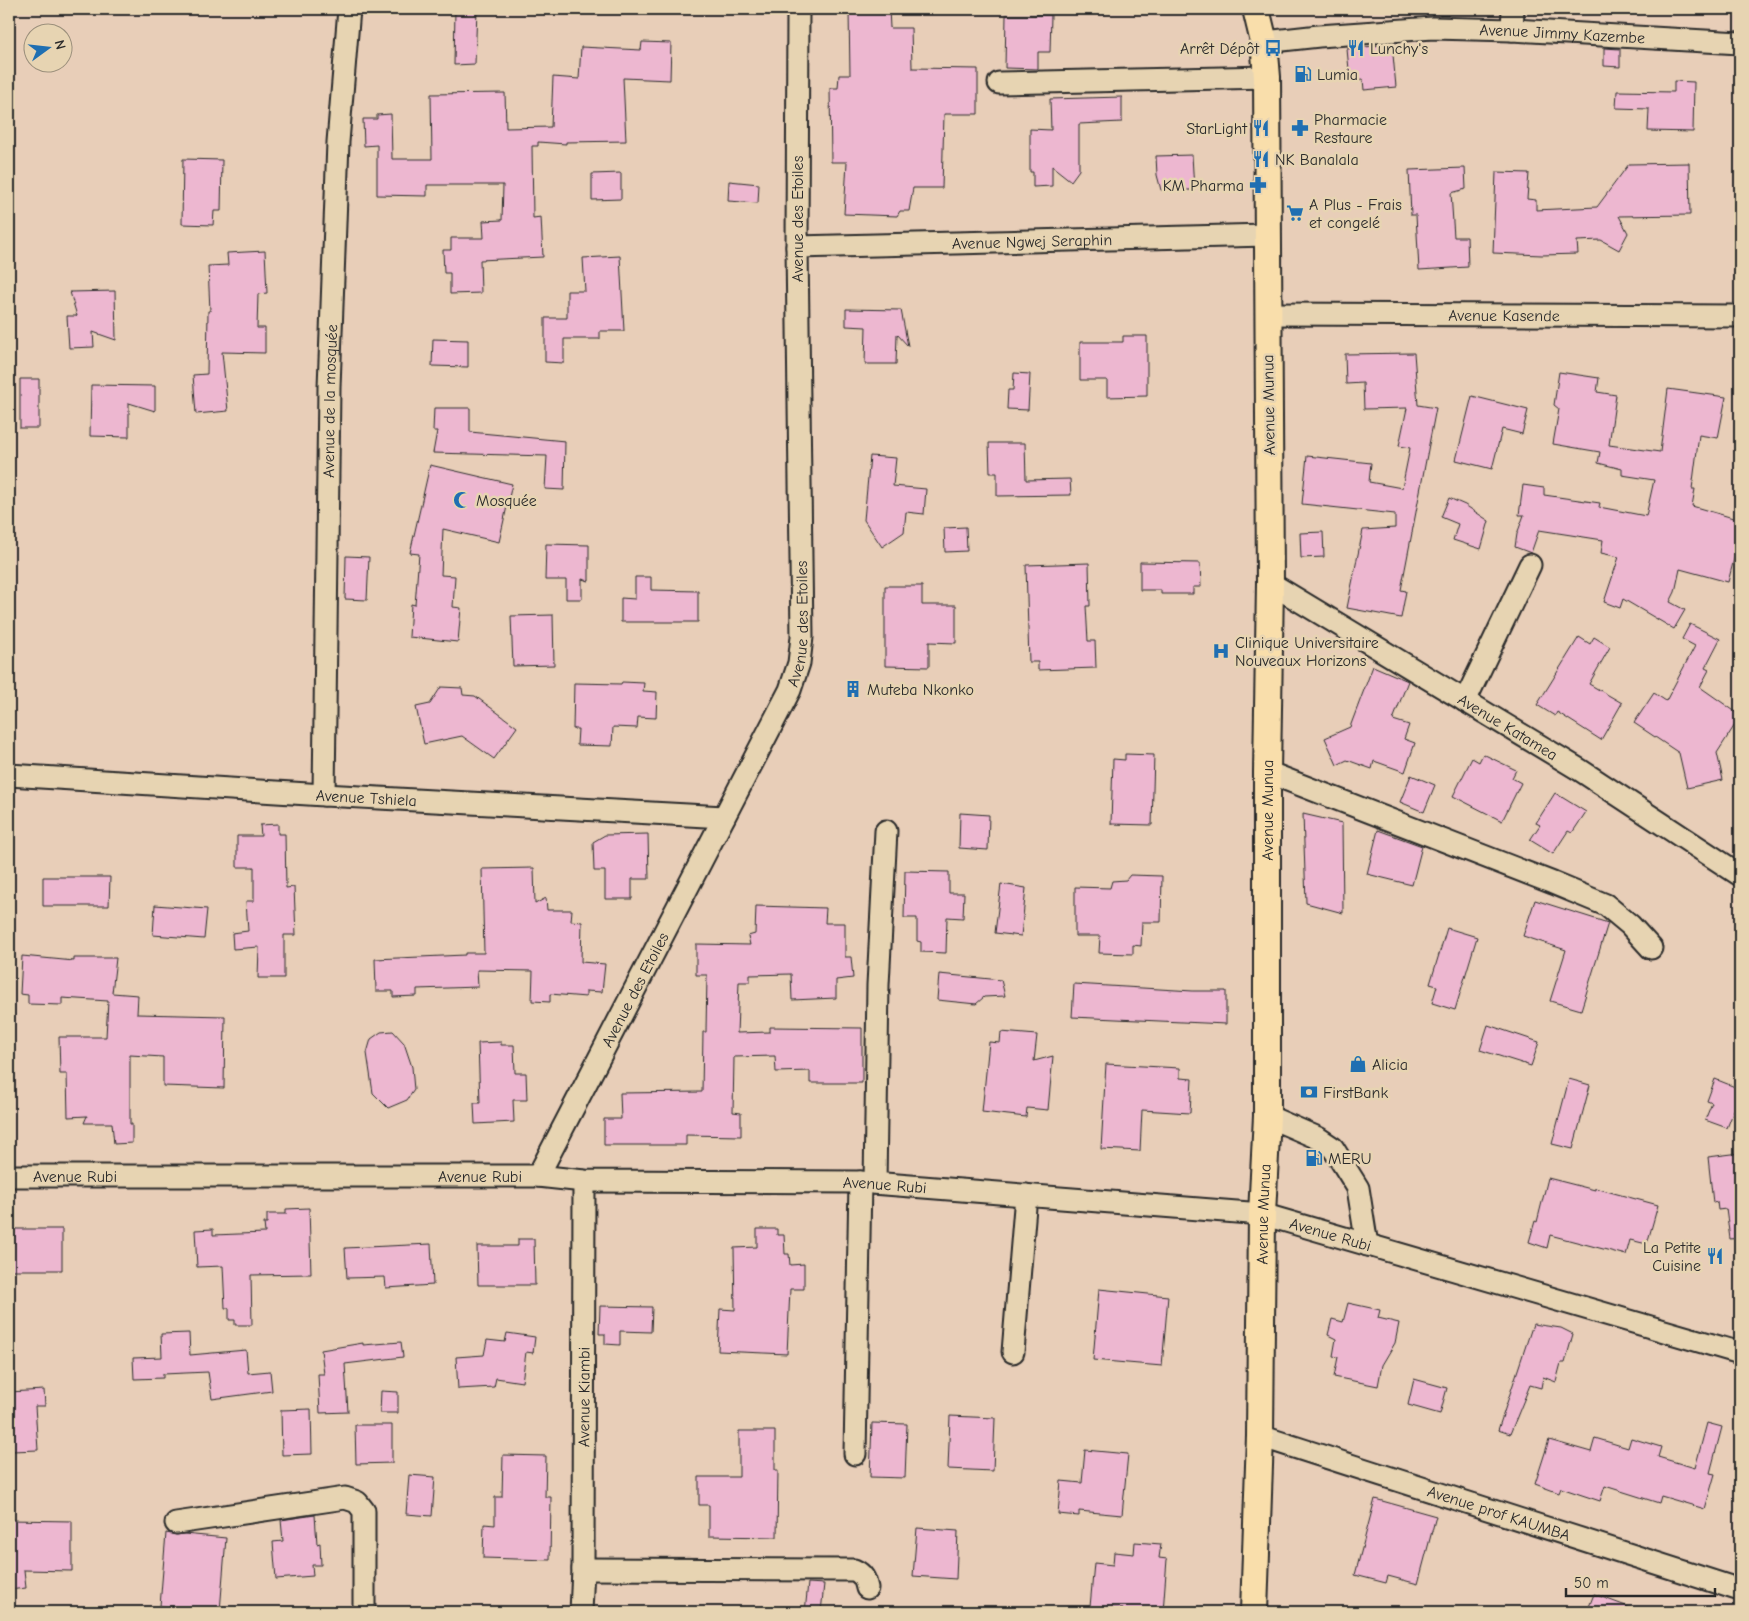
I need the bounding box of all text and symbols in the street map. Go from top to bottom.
street label: Avenue Jimmy Kazembe [1479,21,1645,48]
north arrow [22,22,72,72]
text: N [51,38,69,51]
bus stop icon: Arrêt Dépôt [1263,38,1283,58]
restaurant icon: Lunchy's [1346,38,1366,58]
place label: Arrêt Dépôt [1180,40,1259,58]
place label: Lunchy's [1370,40,1428,58]
fuel station icon: Lumia [1293,64,1313,84]
place label: Lumia [1317,66,1358,84]
place label: Pharmacie Restaure [1314,111,1387,147]
restaurant icon: StarLight [1251,118,1271,138]
pharmacy icon: Pharmacie Restaure [1290,118,1310,138]
place label: StarLight [1186,120,1247,138]
restaurant icon: NK Banalala [1251,149,1271,169]
place label: NK Banalala [1275,151,1359,169]
street label: Avenue des Etoiles [789,155,807,282]
pharmacy icon: KM Pharma [1248,175,1268,195]
place label: KM Pharma [1163,177,1244,195]
place label: A Plus - Frais et congelé [1309,196,1402,232]
supermarket icon: A Plus - Frais et congelé [1285,203,1305,223]
street label: Avenue Ngwej Seraphin [952,231,1112,253]
street label: Avenue Kasende [1448,307,1560,325]
street label: Avenue de la mosquée [320,324,341,478]
street label: Avenue Munua [1259,354,1279,456]
mosque icon: Mosquée [452,490,472,510]
place label: Mosquée [476,492,537,510]
street label: Avenue des Etoiles [784,560,812,689]
place label: Clinique Universitaire Nouveaux Horizons [1235,634,1379,670]
hospital icon: Clinique Universitaire Nouveaux Horizons [1211,641,1231,661]
building icon: Muteba Nkonko [843,679,863,699]
place label: Muteba Nkonko [867,681,974,699]
street label: Avenue Katamea [1454,690,1561,764]
street label: Avenue Munua [1259,760,1277,861]
street label: Avenue Tshiela [315,786,417,810]
street label: Avenue des Etoiles [598,929,673,1050]
shop icon: Alicia [1348,1054,1368,1074]
place label: Alicia [1372,1056,1408,1074]
bank icon: FirstBank [1299,1082,1319,1102]
place label: FirstBank [1323,1084,1388,1102]
fuel station icon: MERU [1304,1148,1324,1168]
place label: MERU [1328,1150,1372,1168]
street label: Avenue Munua [1254,1163,1275,1265]
street label: Avenue Rubi [33,1168,117,1186]
street label: Avenue Rubi [438,1168,522,1186]
street label: Avenue Rubi [843,1174,927,1197]
street label: Avenue Rubi [1287,1215,1373,1255]
place label: La Petite Cuisine [1643,1239,1701,1275]
restaurant icon: La Petite Cuisine [1705,1246,1725,1266]
street label: Avenue Kiambi [575,1347,594,1447]
street label: Avenue prof KAUMBA [1425,1482,1572,1545]
scale bar [1566,1566,1715,1598]
text: 50 m [1574,1574,1609,1592]

